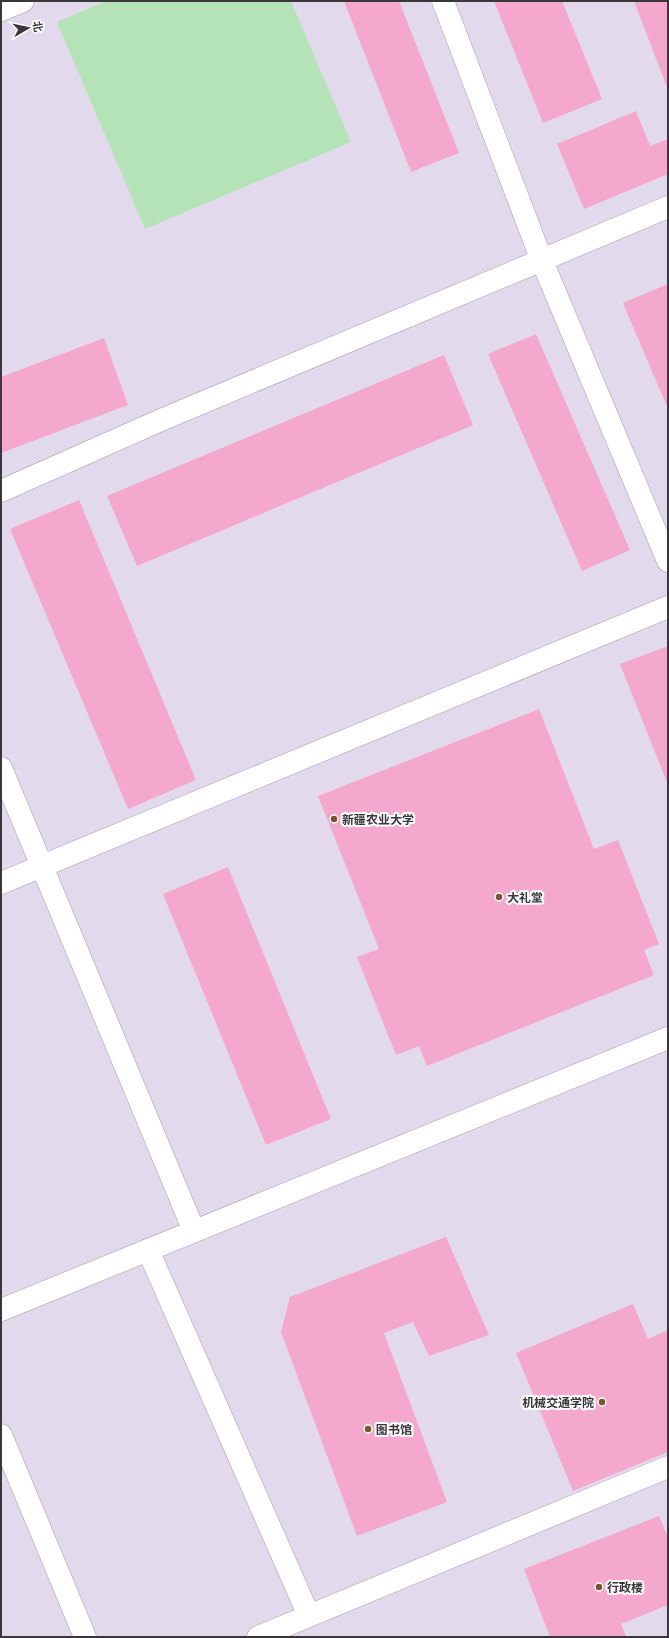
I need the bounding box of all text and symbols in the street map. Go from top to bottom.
north arrow [8,8,48,48]
text: 北 [30,20,47,33]
place label: 新疆农业大学 [342,811,414,828]
marker: 新疆农业大学 [329,814,339,824]
place label: 大礼堂 [507,889,543,906]
marker: 大礼堂 [494,892,504,902]
place label: 机械交通学院 [522,1394,594,1411]
marker: 机械交通学院 [597,1397,607,1407]
place label: 图书馆 [376,1421,412,1438]
marker: 图书馆 [363,1424,373,1434]
place label: 行政楼 [607,1579,643,1596]
marker: 行政楼 [594,1582,604,1592]

